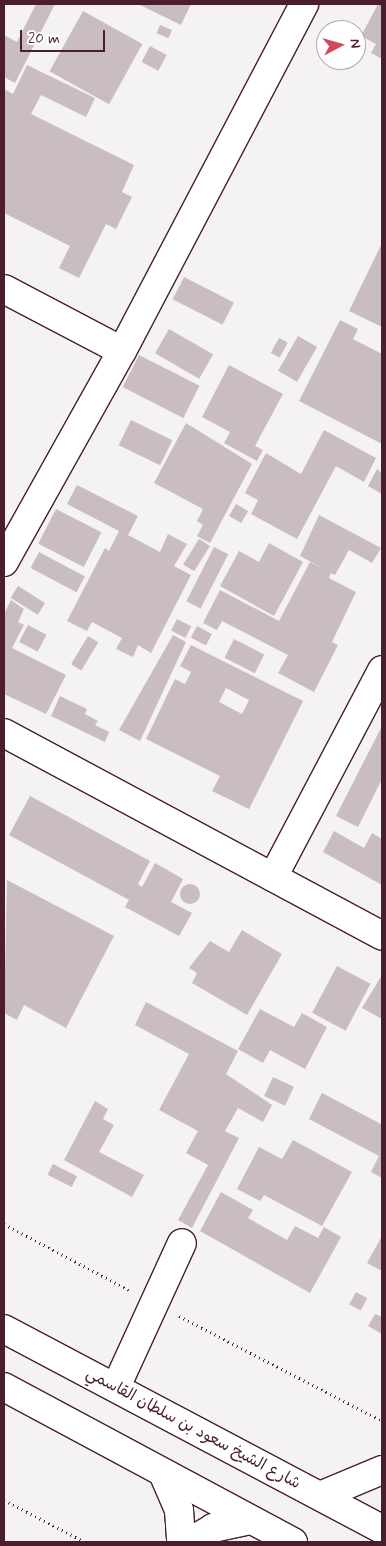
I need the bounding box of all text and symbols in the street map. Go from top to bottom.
scale bar [22,20,108,52]
north arrow [316,20,366,70]
text: 20 m [28,29,60,49]
text: N [345,38,364,49]
street label: شارع الشيخ سعود بن سلطان القاسمي [83,1364,303,1494]

